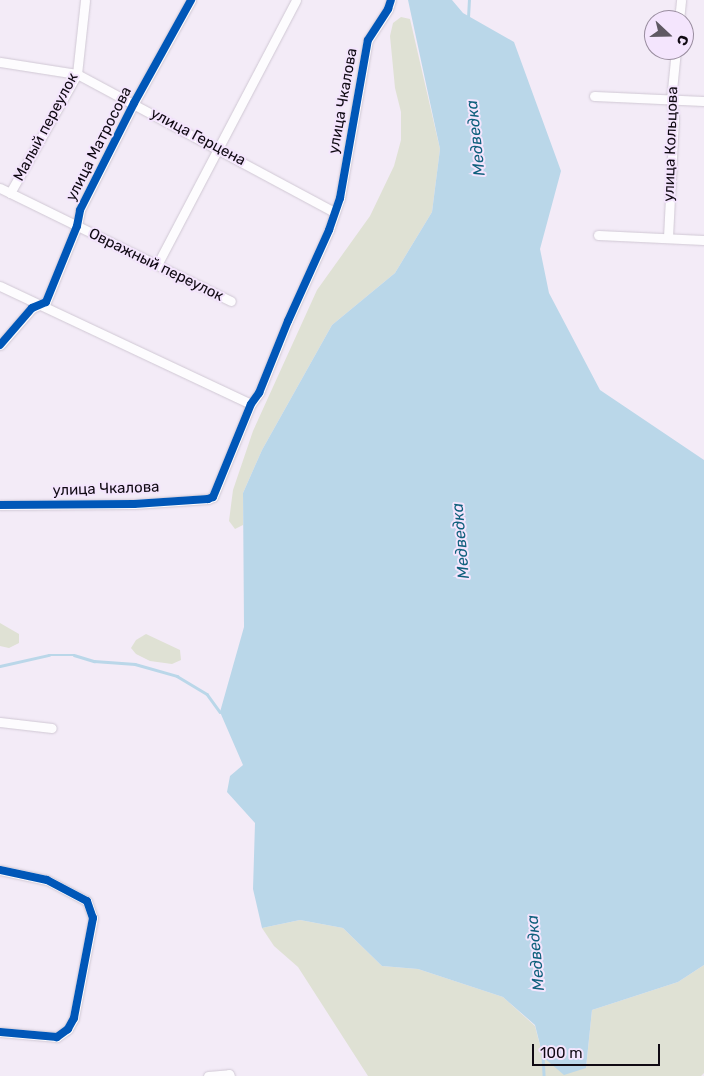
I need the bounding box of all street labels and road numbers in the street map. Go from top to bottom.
street label: улица Чкалова [325,47,361,155]
street label: Малый переулок [10,70,82,184]
street label: улица Матросова [62,84,136,204]
street label: улица Кольцова [660,86,682,202]
street label: улица Герцена [147,104,249,170]
street label: Овражный переулок [86,225,226,305]
street label: улица Чкалова [52,478,160,500]

